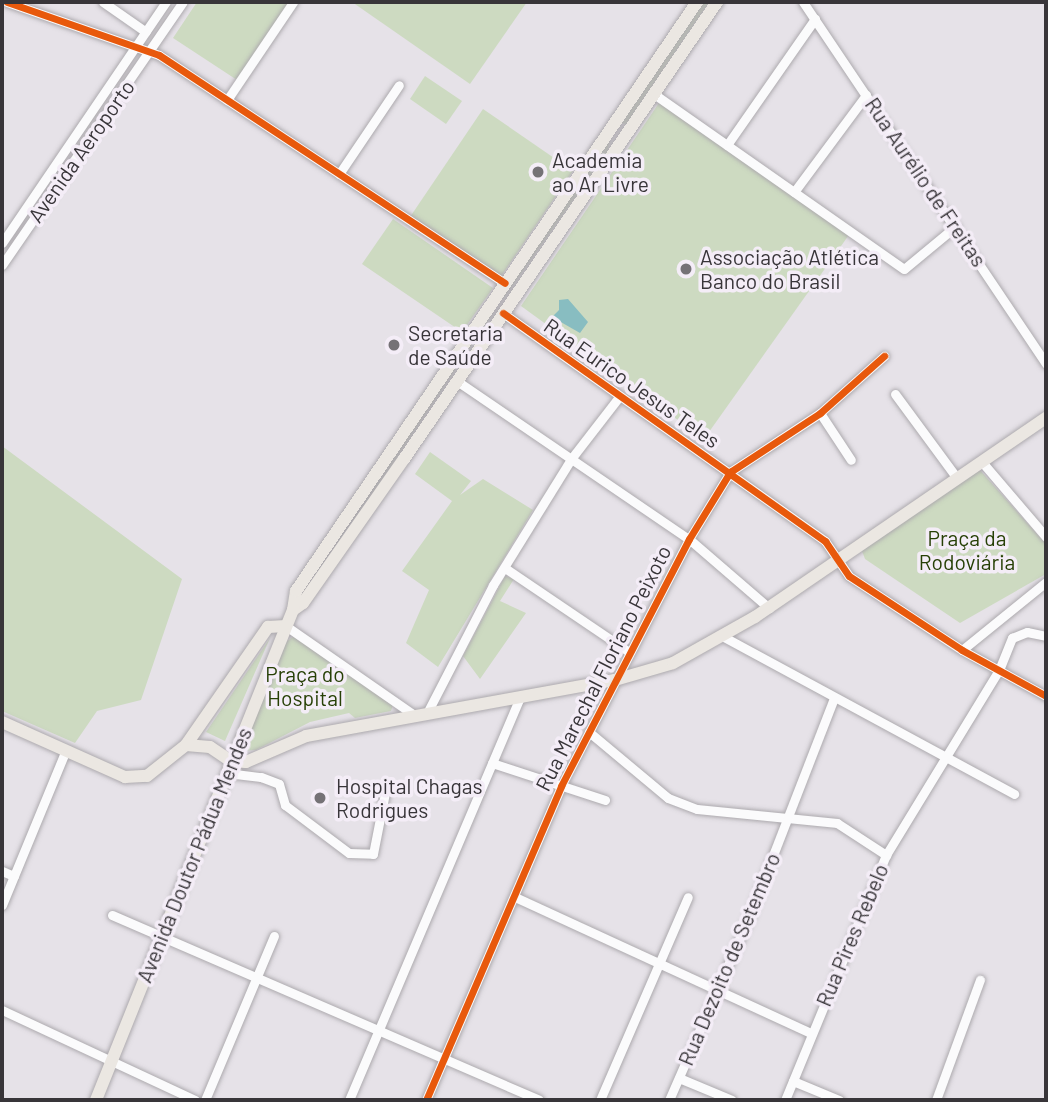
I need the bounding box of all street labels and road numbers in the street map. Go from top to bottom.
street label: Avenida Aeroporto [22,75,140,227]
street label: Rua Aurélio de Freitas [860,93,992,271]
street label: Rua Eurico Jesus Teles [539,313,725,453]
street label: Rua Marechal Floriano Peixoto [530,541,676,795]
street label: Avenida Doutor Pádua Mendes [131,724,257,986]
street label: Rua Dezoito de Setembro [673,849,785,1069]
street label: Rua Pires Rebelo [811,860,893,1010]

